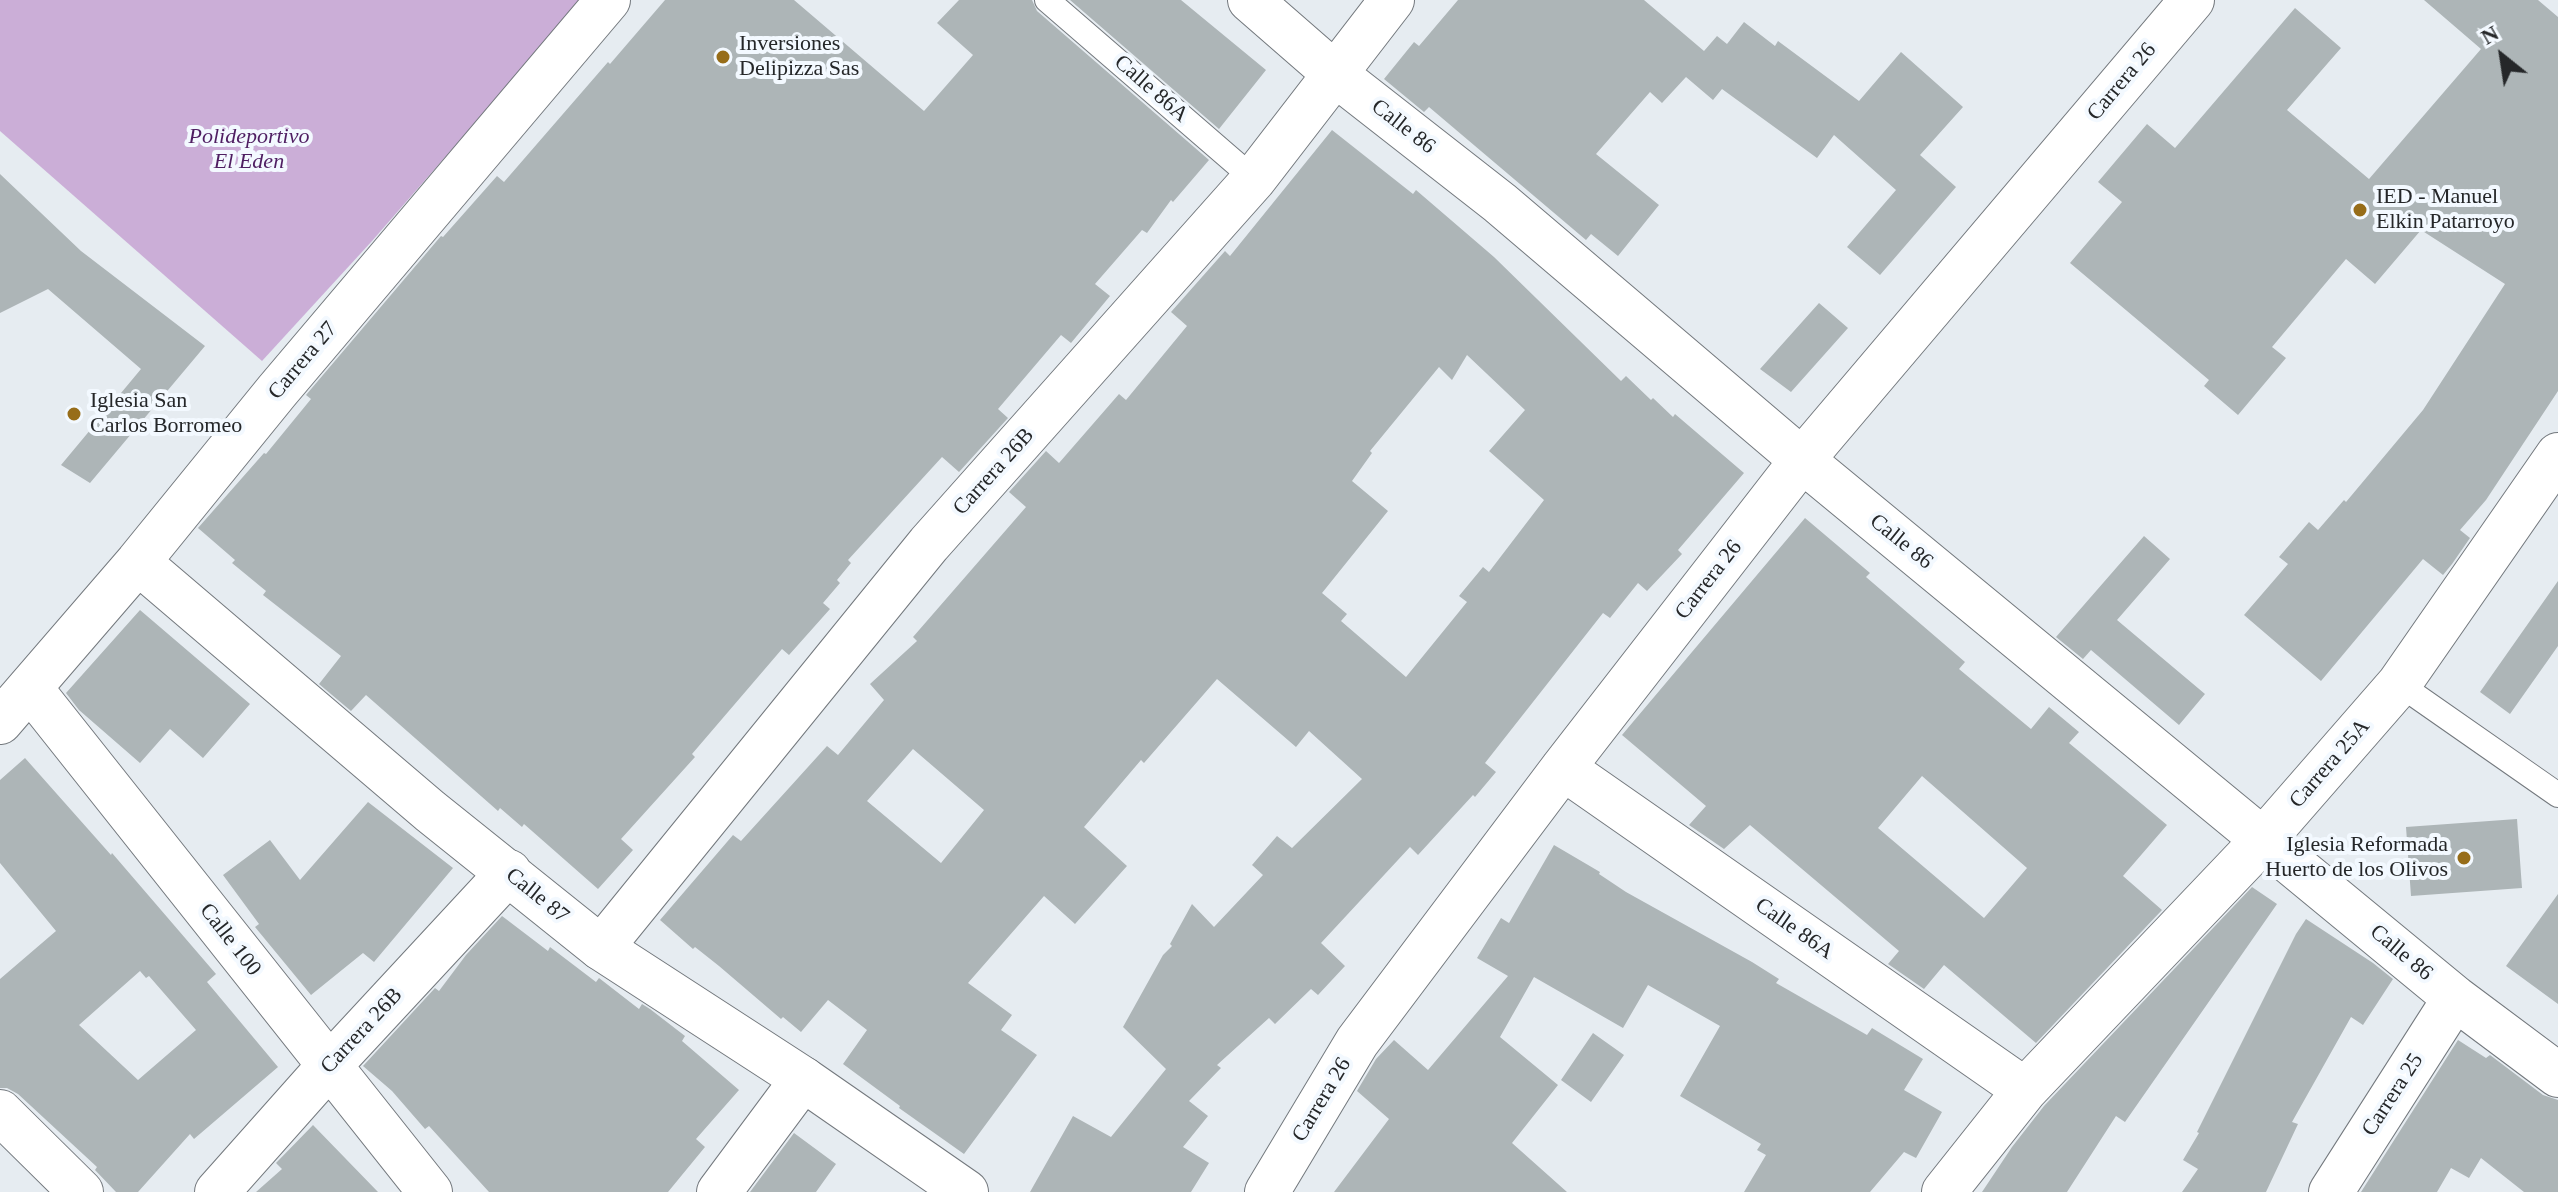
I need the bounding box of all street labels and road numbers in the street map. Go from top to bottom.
street label: Carrera 26 [2082,38,2162,126]
street label: Calle 86A [1108,50,1194,128]
street label: Calle 86 [1366,94,1440,160]
street label: Carrera 27 [263,317,343,405]
street label: Carrera 26B [948,423,1040,521]
street label: Calle 86 [1864,508,1938,576]
street label: Carrera 26 [1670,535,1748,625]
street label: Carrera 25A [2284,714,2376,814]
street label: Calle 87 [500,862,574,930]
street label: Calle 86A [1750,892,1838,966]
street label: Calle 100 [193,898,267,982]
street label: Calle 86 [2364,919,2438,987]
street label: Carrera 26B [315,982,409,1080]
street label: Carrera 25 [2356,1049,2430,1141]
street label: Carrera 26 [1287,1053,1357,1147]

